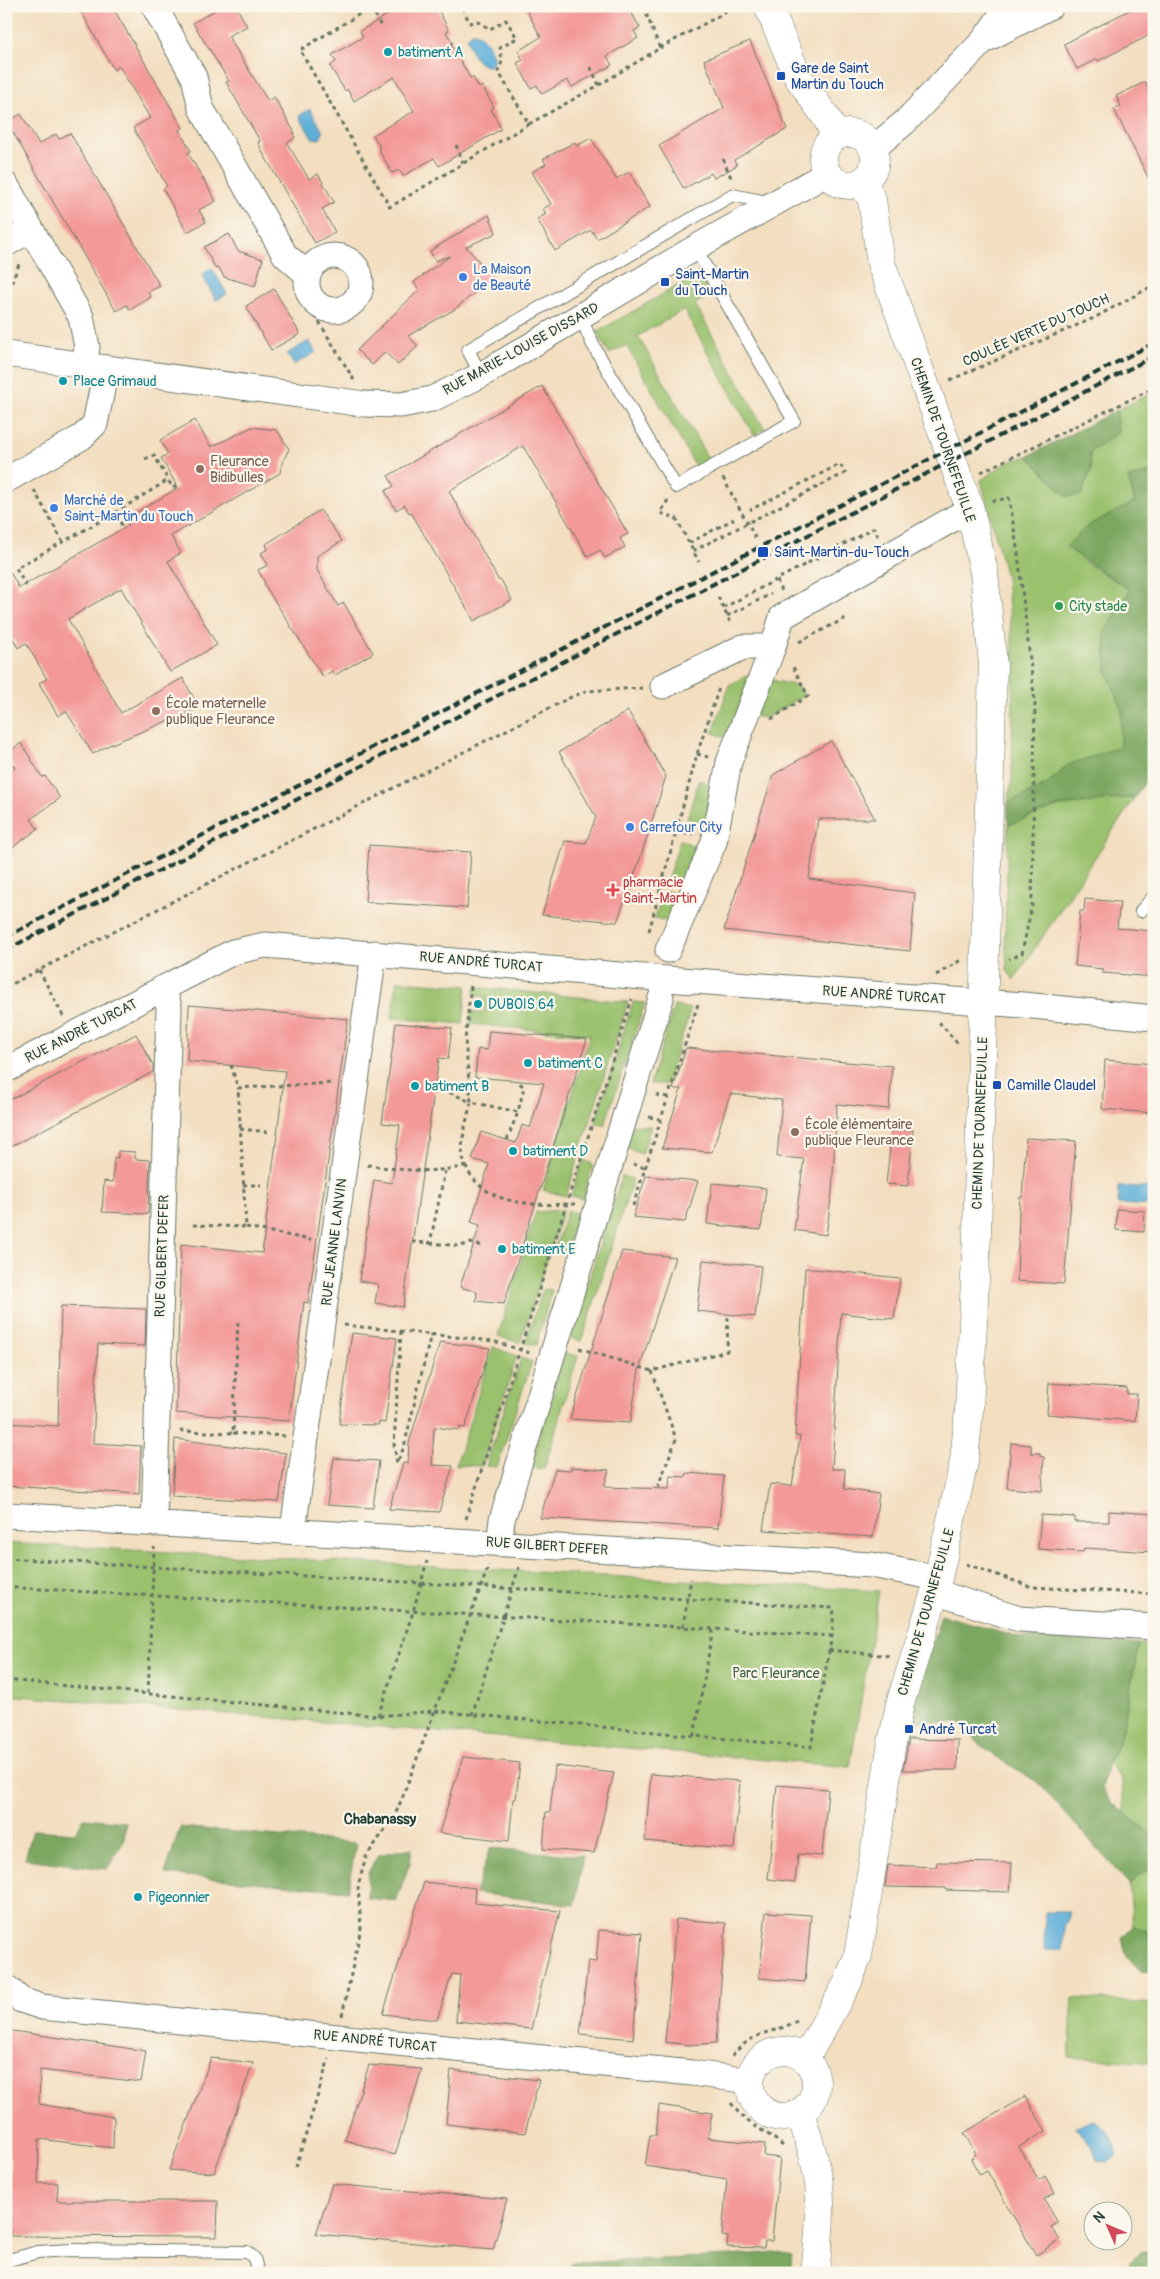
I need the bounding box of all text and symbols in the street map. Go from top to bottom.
place label: batiment A [398,44,463,61]
marker: batiment A [382,46,394,58]
place label: Gare de Saint Martin du Touch [791,60,884,93]
marker: Gare de Saint Martin du Touch [775,70,787,82]
place label: La Maison de Beauté [473,261,531,294]
place label: Saint-Martin du Touch [675,266,749,299]
marker: La Maison de Beauté [457,271,469,283]
marker: Saint-Martin du Touch [659,276,671,288]
street label: COULÉE VERTE DU TOUCH [960,289,1112,370]
street label: RUE MARIE-LOUISE DISSARD [440,299,602,399]
street label: CHEMIN DE TOURNEFEUILLE [907,355,979,525]
place label: Place Grimaud [73,373,157,390]
marker: Place Grimaud [57,375,69,387]
place label: Fleurance Bidibulles [210,453,269,486]
marker: Fleurance Bidibulles [194,463,206,475]
place label: Marché de Saint-Martin du Touch [64,492,193,525]
marker: Marché de Saint-Martin du Touch [48,502,60,514]
place label: Saint-Martin-du-Touch [774,544,909,561]
marker: Saint-Martin-du-Touch [756,545,770,559]
place label: City stade [1069,598,1127,615]
marker: City stade [1053,600,1065,612]
place label: École maternelle publique Fleurance [166,694,275,728]
marker: École maternelle publique Fleurance [150,705,162,717]
place label: Carrefour City [640,819,722,836]
marker: Carrefour City [624,821,636,833]
place label: pharmacie Saint-Martin [623,874,697,907]
marker: pharmacie Saint-Martin [607,884,619,896]
street label: RUE ANDRÉ TURCAT [419,947,544,976]
street label: RUE ANDRÉ TURCAT [822,981,946,1008]
street label: RUE ANDRÉ TURCAT [22,994,140,1067]
place label: DUBOIS 64 [488,996,554,1013]
marker: DUBOIS 64 [472,998,484,1010]
street label: CHEMIN DE TOURNEFEUILLE [968,1036,992,1210]
place label: batiment C [538,1055,603,1072]
marker: batiment C [522,1057,534,1069]
place label: Camille Claudel [1007,1077,1096,1094]
place label: batiment B [425,1078,489,1095]
marker: Camille Claudel [991,1079,1003,1091]
marker: batiment B [409,1080,421,1092]
place label: École élémentaire publique Fleurance [805,1115,914,1149]
marker: École élémentaire publique Fleurance [789,1126,801,1138]
place label: batiment D [523,1143,588,1160]
marker: batiment D [507,1145,519,1157]
street label: RUE JEANNE LANVIN [318,1177,350,1307]
street label: RUE GILBERT DEFER [151,1194,173,1318]
place label: batiment E [512,1241,576,1258]
marker: batiment E [496,1243,508,1255]
street label: CHEMIN DE TOURNEFEUILLE [894,1526,958,1698]
street label: RUE GILBERT DEFER [485,1533,609,1559]
park label: Parc Fleurance [732,1665,820,1682]
place label: André Turcat [919,1721,997,1738]
marker: André Turcat [903,1723,915,1735]
district label: Chabanassy [344,1810,417,1829]
place label: Pigeonnier [148,1889,210,1906]
marker: Pigeonnier [132,1891,144,1903]
street label: RUE ANDRÉ TURCAT [313,2025,438,2056]
north arrow [1082,2202,1132,2252]
text: N [1090,2208,1109,2227]

